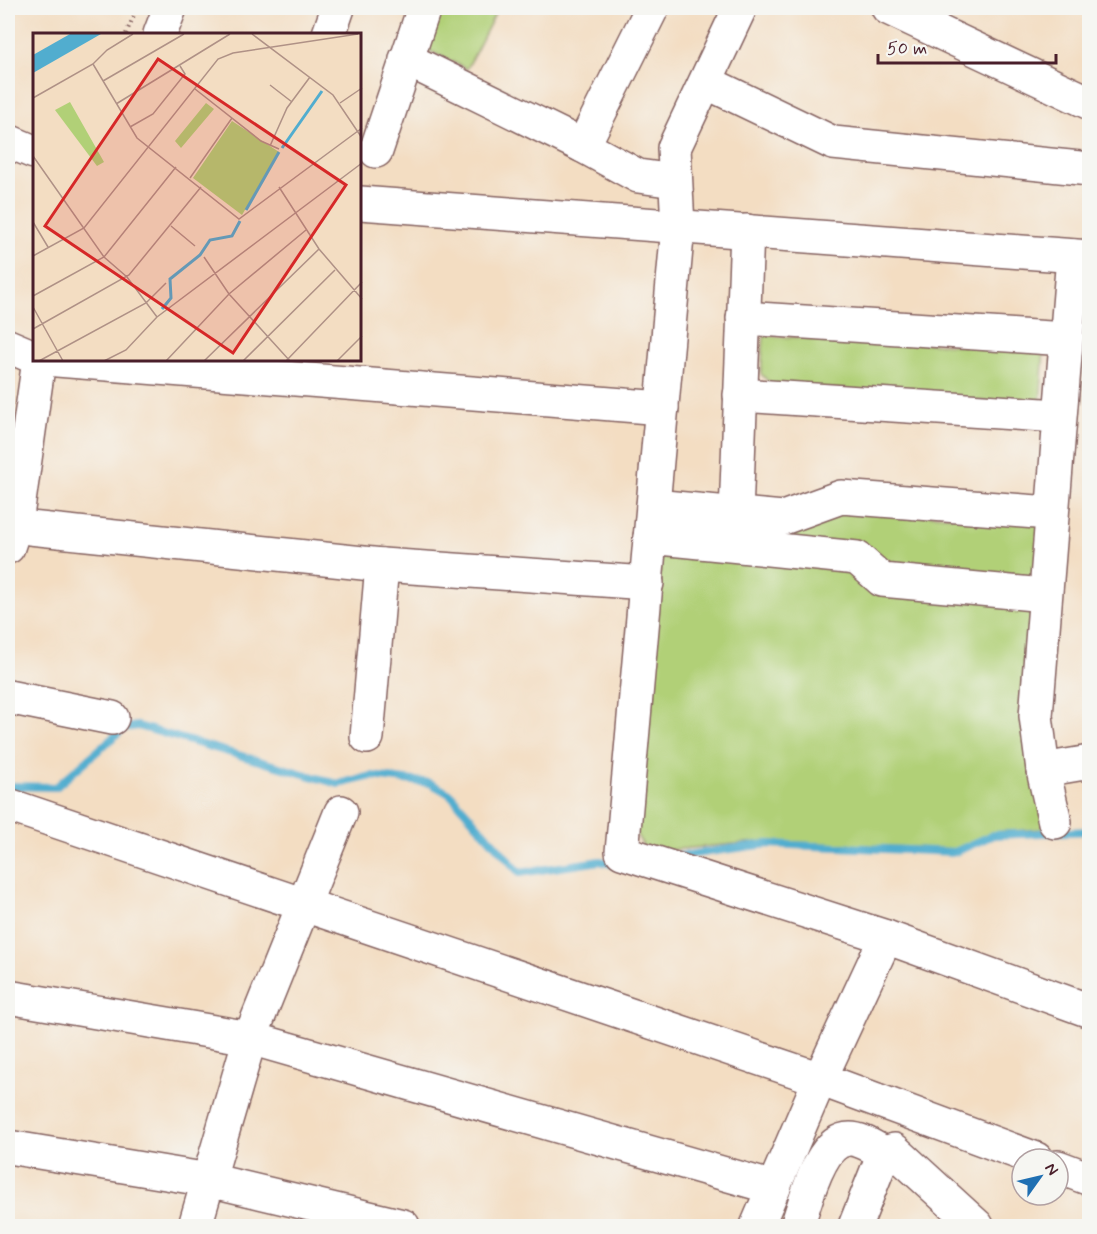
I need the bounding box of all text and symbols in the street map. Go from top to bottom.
scale bar [878,27,1056,65]
inset map [33,33,362,362]
text: 50 m [887,37,927,61]
north arrow [1010,1147,1070,1207]
text: N [1040,1159,1063,1180]

